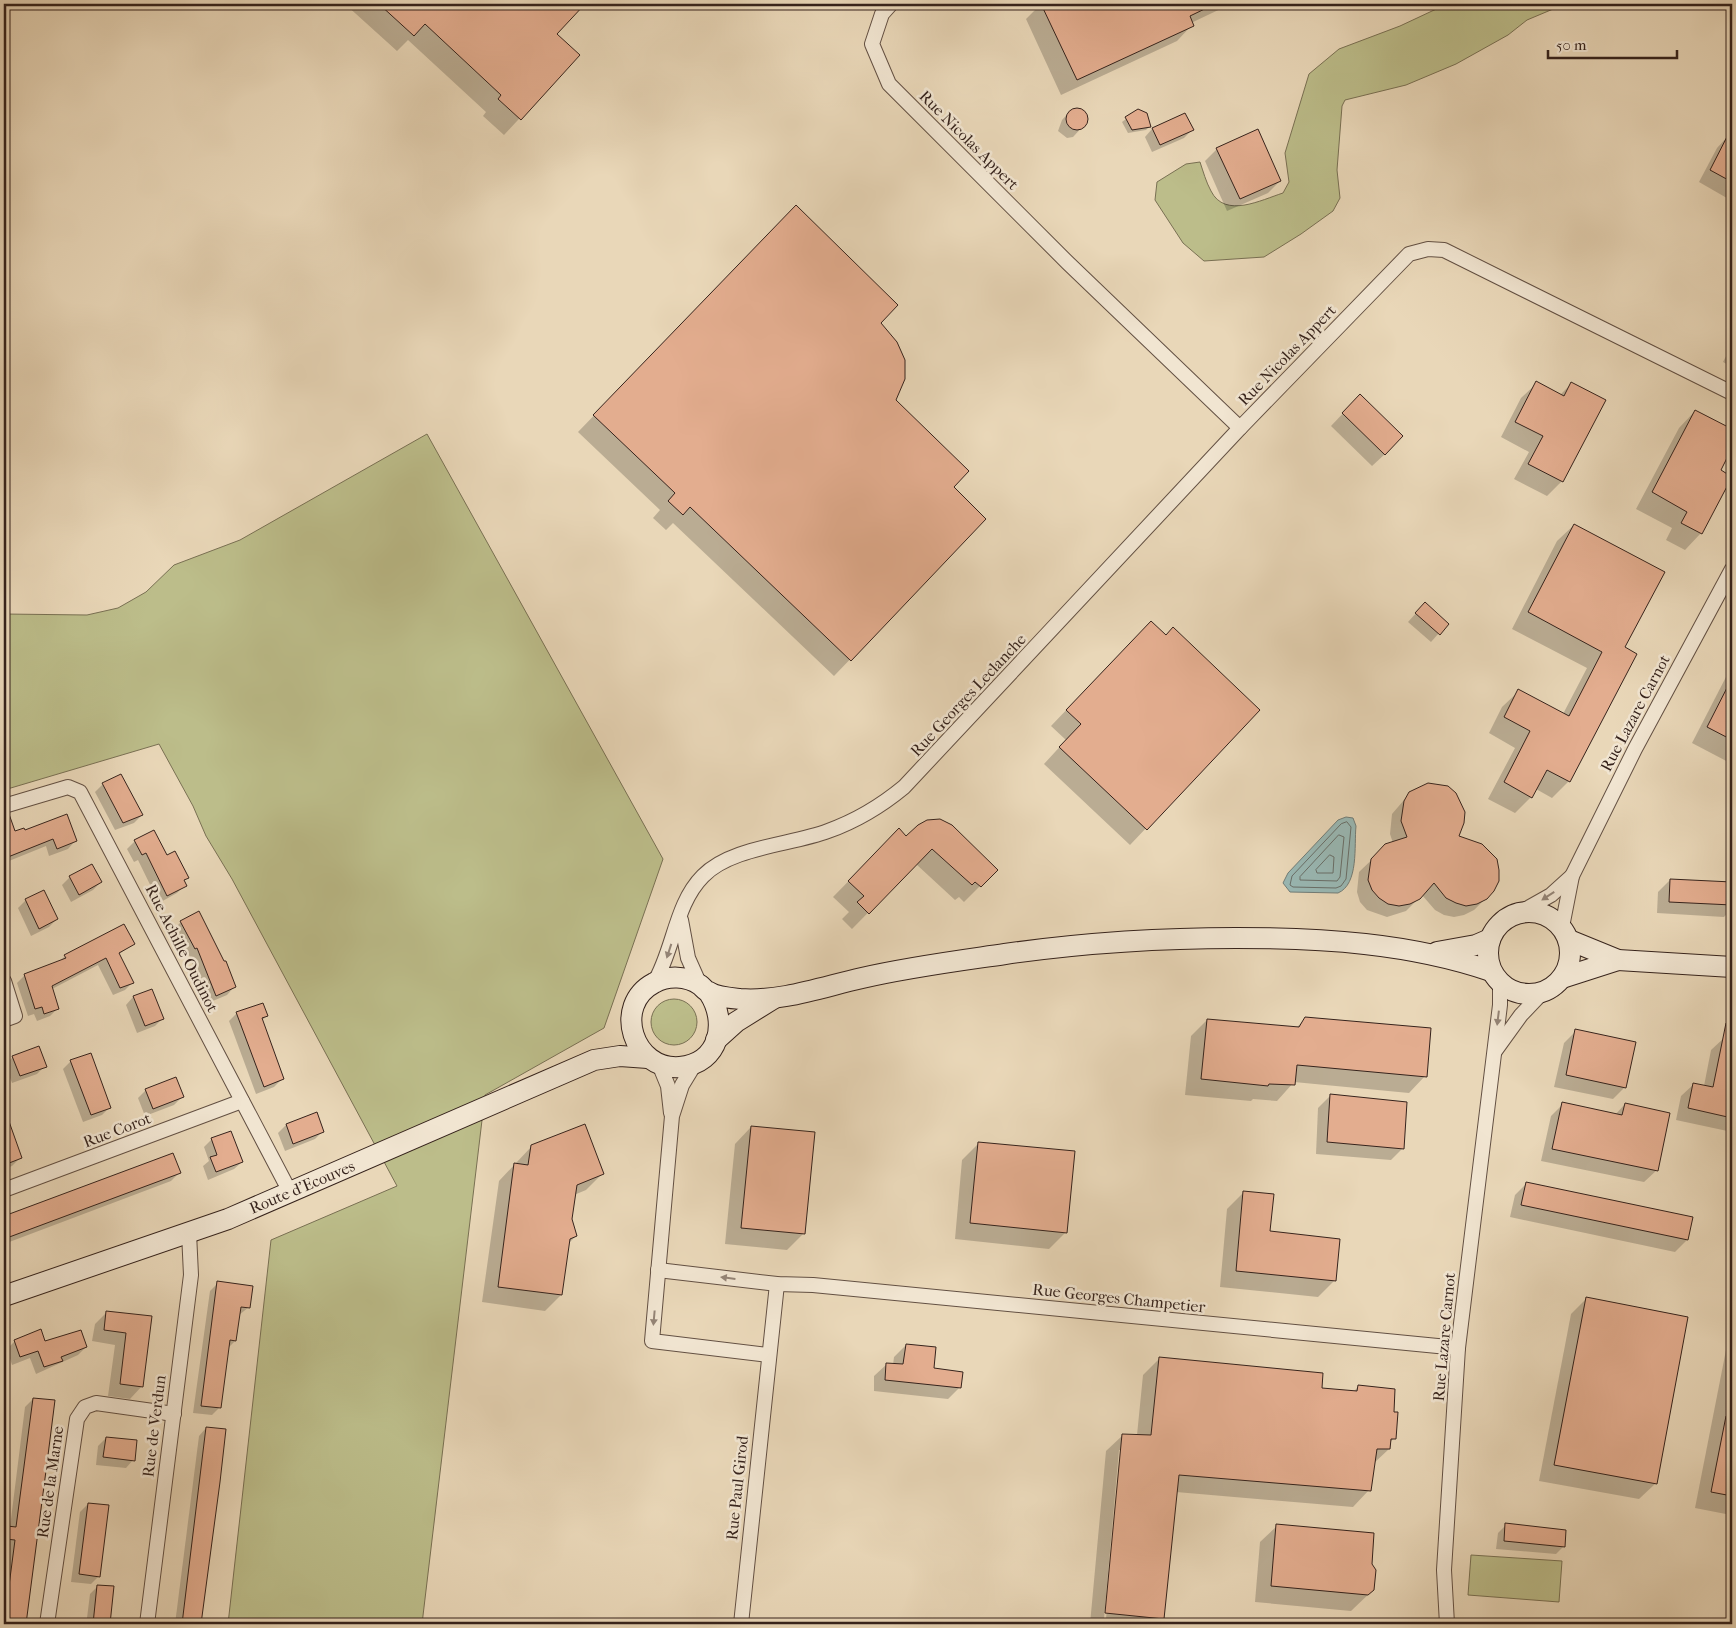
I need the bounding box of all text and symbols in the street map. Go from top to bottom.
scale bar [1548,28,1677,60]
text: 50 m [1556,36,1587,54]
street label: Rue Nicolas Appert [915,86,1023,194]
street label: Rue Nicolas Appert [1234,300,1340,409]
street label: Rue Georges Leclanche [906,630,1030,760]
street label: Rue Lazare Carnot [1596,651,1674,775]
street label: Rue Achille Oudinot [142,881,223,1015]
one-way arrow [1541,891,1555,901]
one-way arrow [665,943,673,958]
one-way arrow [1494,1011,1502,1027]
street label: Rue Corot [80,1108,154,1152]
street label: Route d'Ecouves [246,1156,358,1218]
street label: Rue Lazare Carnot [1429,1272,1459,1402]
one-way arrow [720,1274,736,1282]
street label: Rue Georges Champetier [1032,1279,1206,1317]
one-way arrow [649,1311,657,1327]
street label: Rue de Verdun [138,1373,170,1478]
street label: Rue de la Marne [33,1425,67,1539]
street label: Rue Paul Girod [722,1434,752,1541]

